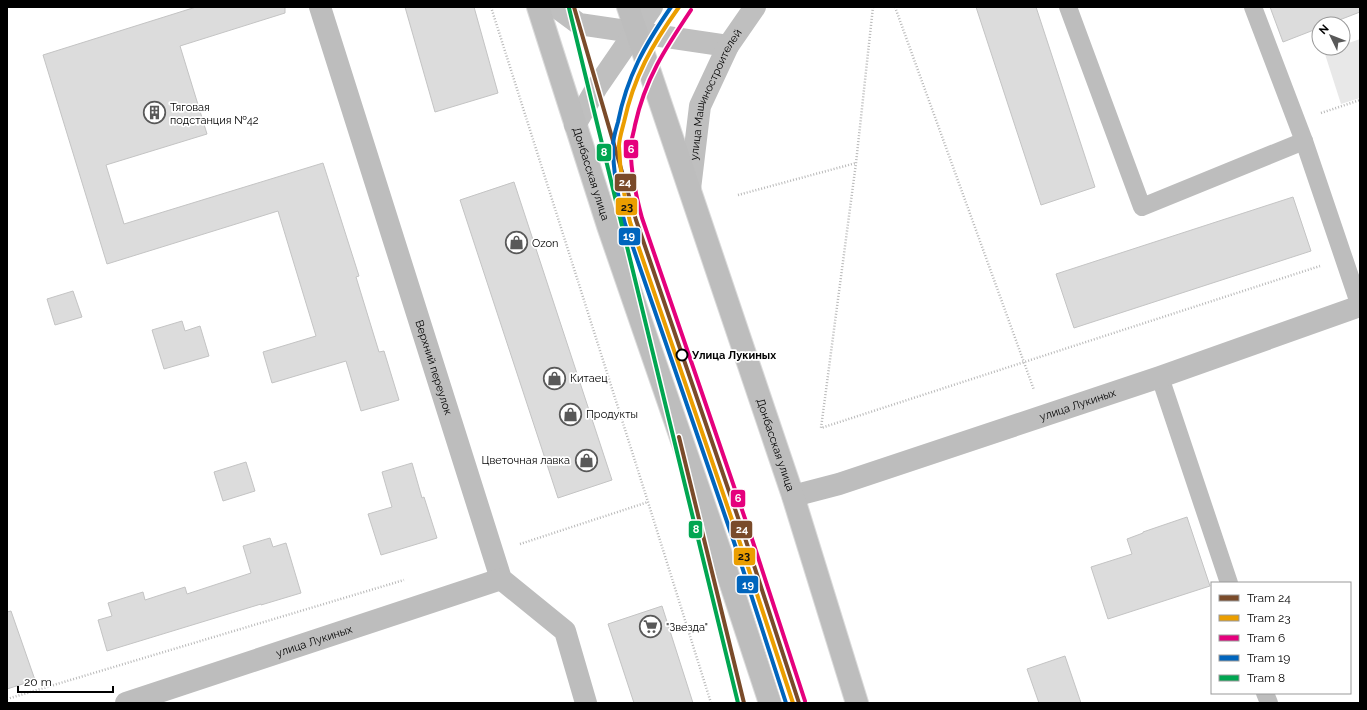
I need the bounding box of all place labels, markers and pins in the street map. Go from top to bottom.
building icon: Тяговая подстанция №42 [141,100,167,126]
place label: Тяговая подстанция №42 [170,101,259,127]
shop icon: Ozon [504,230,530,256]
place label: Ozon [532,237,559,250]
marker: Улица Лукиных [675,348,689,362]
place label: Улица Лукиных [691,349,776,362]
shop icon: Китаец [542,365,568,391]
place label: Китаец [570,372,608,385]
shop icon: Продукты [558,401,584,427]
place label: Продукты [586,408,638,421]
shop icon: Цветочная лавка [573,447,599,473]
place label: Цветочная лавка [481,454,570,467]
supermarket icon: "Звезда" [638,614,664,640]
place label: "Звезда" [666,621,708,634]

